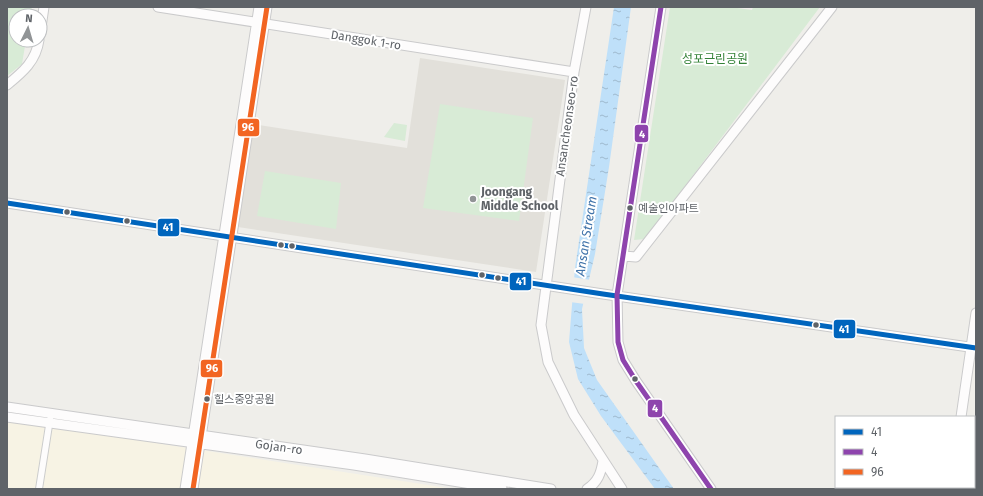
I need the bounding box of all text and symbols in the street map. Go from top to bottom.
north arrow [8,8,48,48]
text: N [25,12,33,25]
street label: Danggok 1-ro [330,28,402,52]
park label: 성포근린공원 [682,52,748,66]
street label: Ansancheonseo-ro [553,75,581,177]
line badge: 96 [237,118,260,137]
text: 96 [242,121,254,134]
line badge: 4 [634,124,649,143]
text: 4 [639,128,645,141]
place label: Joongang Middle School [480,185,559,213]
marker: Joongang Middle School [468,194,478,204]
water label: Ansan Stream [572,195,600,278]
place label: 예술인아파트 [638,202,699,215]
marker: 예술인아파트 [625,203,635,213]
unlabelled marker [62,207,72,217]
unlabelled marker [122,216,132,226]
line badge: 41 [157,218,180,237]
text: 41 [163,221,173,234]
unlabelled marker [276,240,286,250]
unlabelled marker [287,241,297,251]
unlabelled marker [477,270,487,280]
line badge: 41 [509,272,532,291]
unlabelled marker [493,273,503,283]
text: 41 [516,275,526,288]
line badge: 41 [833,319,856,339]
unlabelled marker [811,320,821,330]
text: 41 [839,323,849,336]
line badge: 96 [200,359,223,378]
text: 96 [206,362,218,375]
unlabelled marker [630,374,640,384]
place label: 힐스중앙공원 [214,393,275,406]
marker: 힐스중앙공원 [202,394,212,404]
line badge: 4 [647,399,663,418]
text: 4 [652,402,658,415]
legend [835,416,975,488]
text: 41 [871,425,882,439]
street label: Gojan-ro [254,437,304,457]
text: 4 [871,445,878,459]
text: 96 [871,465,884,479]

